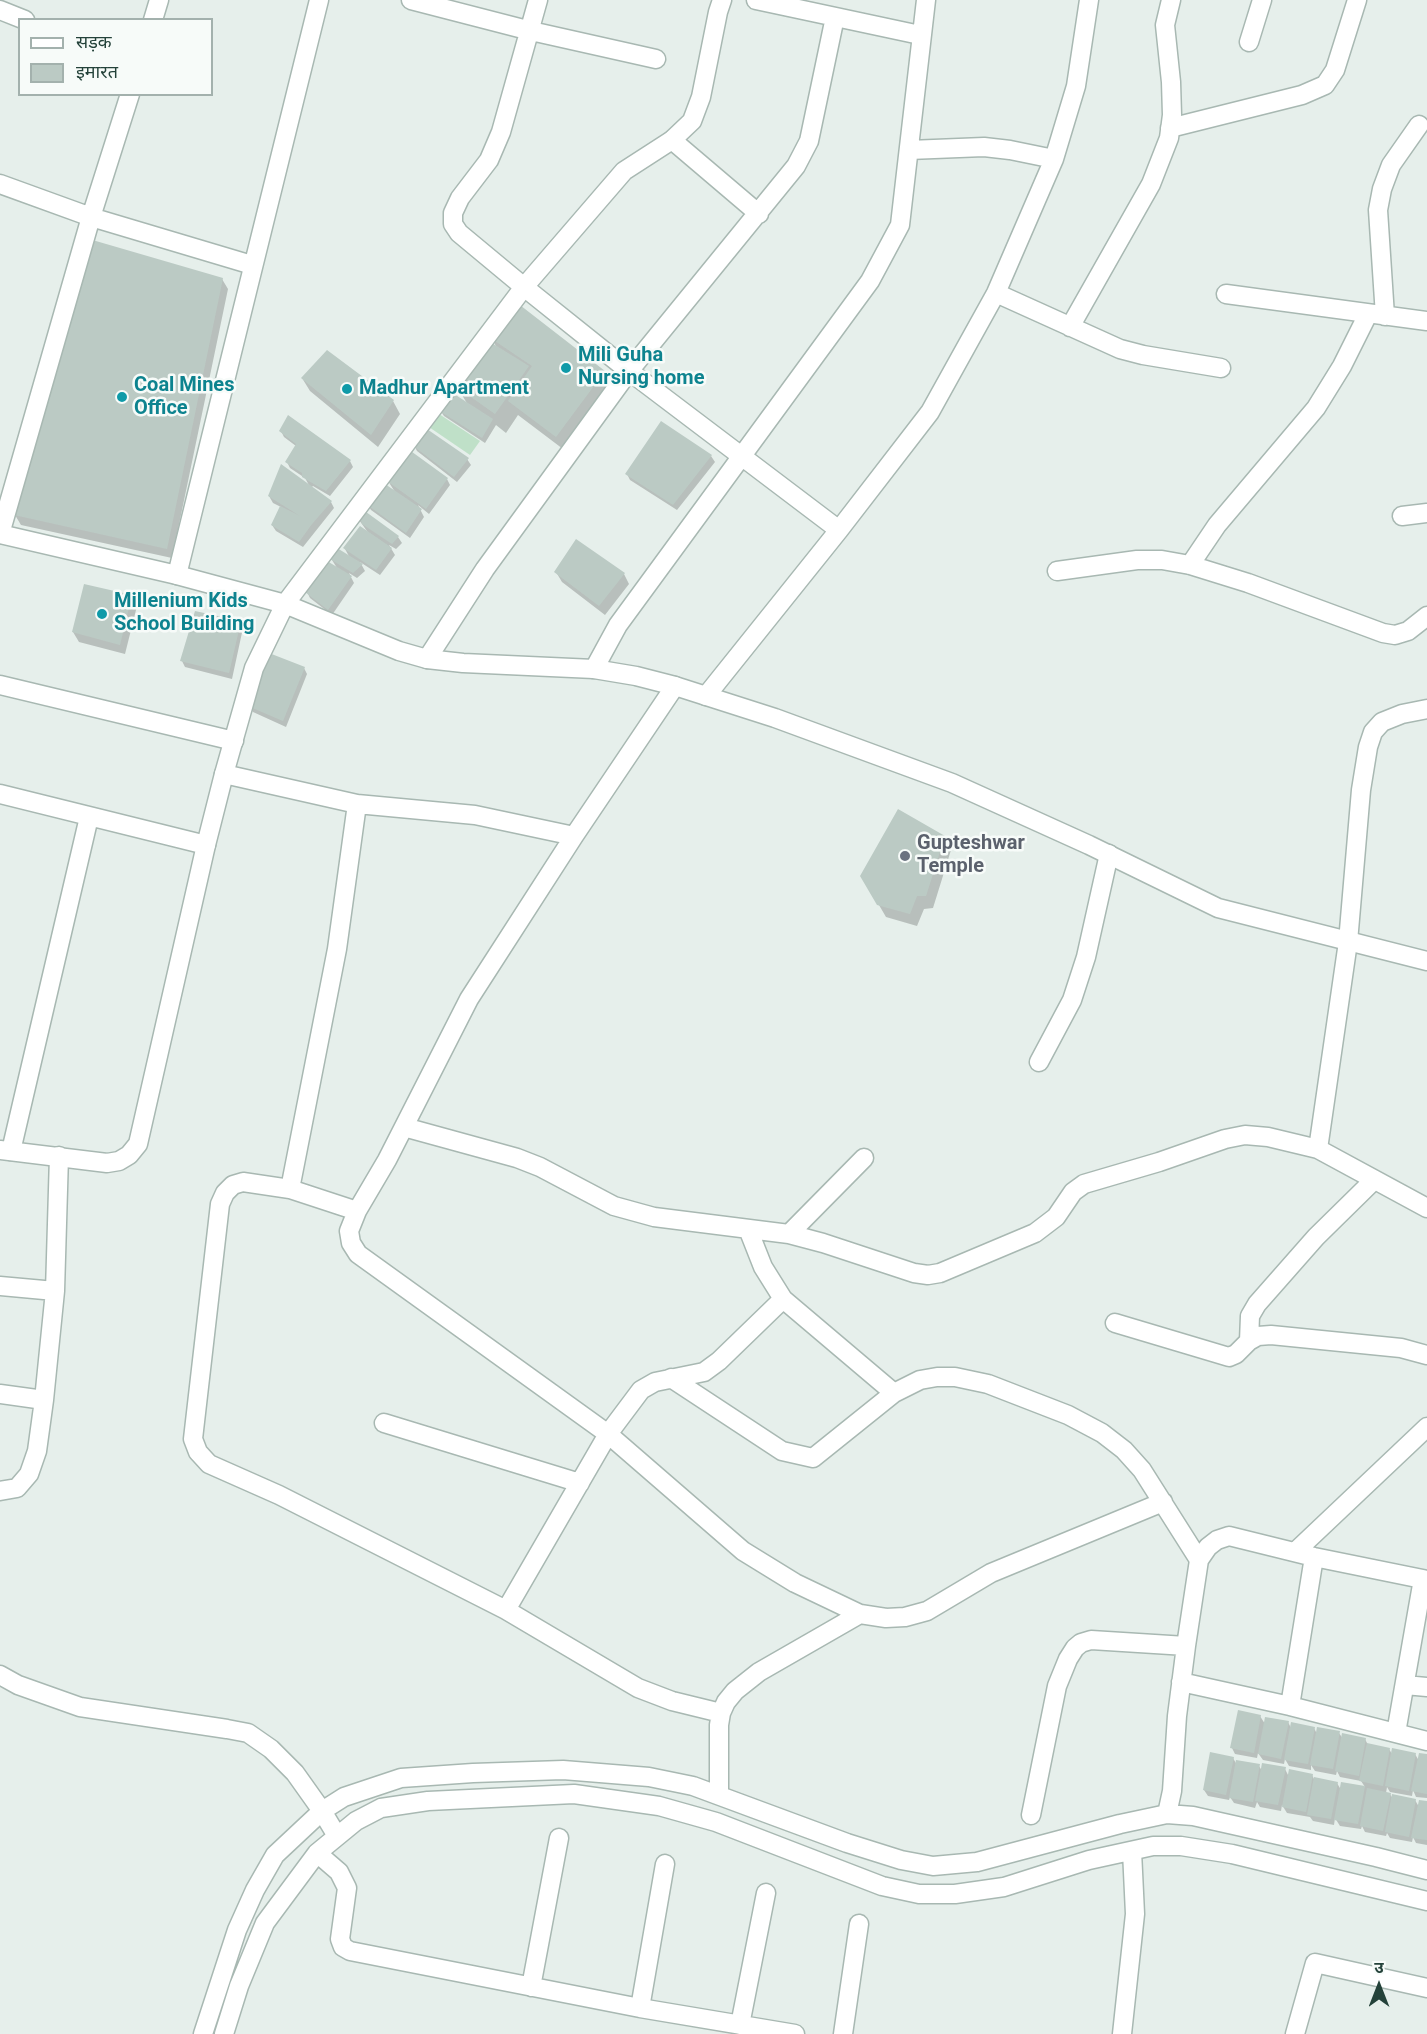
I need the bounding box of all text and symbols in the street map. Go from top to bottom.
legend [18,18,213,96]
text: सड़क [76,31,112,52]
text: इमारत [76,61,118,82]
place label: Mili Guha Nursing home [578,344,704,391]
marker: Mili Guha Nursing home [559,361,573,375]
place label: Coal Mines Office [134,374,234,421]
place label: Madhur Apartment [359,377,529,401]
marker: Madhur Apartment [340,382,354,396]
marker: Coal Mines Office [115,390,129,404]
place label: Millenium Kids School Building [114,590,255,637]
marker: Millenium Kids School Building [95,607,109,621]
place label: Gupteshwar Temple [917,832,1025,879]
marker: Gupteshwar Temple [898,849,912,863]
north arrow [1349,1956,1409,2016]
text: उ [1374,1958,1384,1977]

